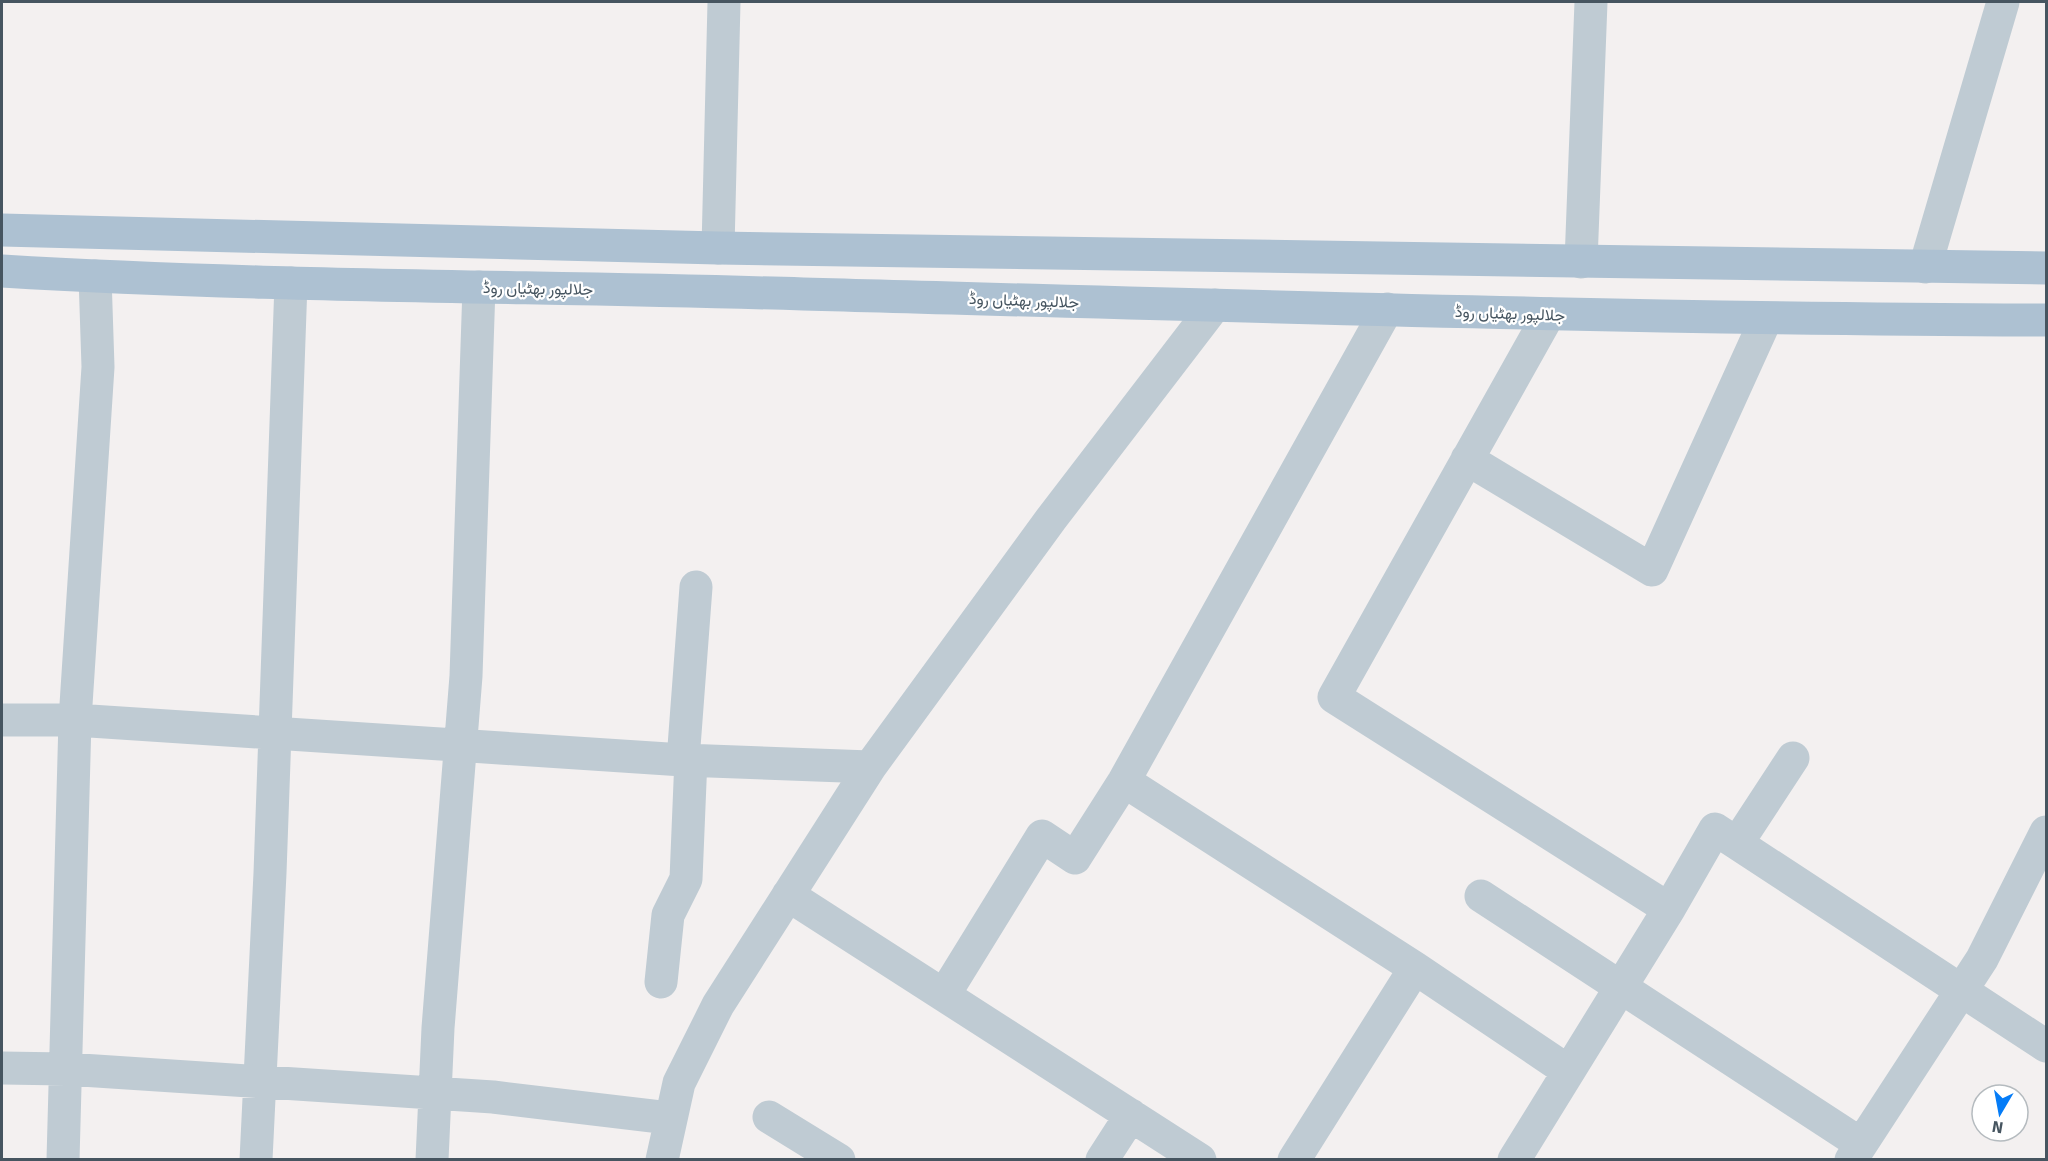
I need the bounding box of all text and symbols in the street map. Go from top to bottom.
street label: جلالپور بھٹیاں روڈ [483,278,594,301]
street label: جلالپور بھٹیاں روڈ [969,289,1080,314]
street label: جلالپور بھٹیاں روڈ [1455,302,1566,327]
north arrow [1970,1083,2030,1143]
text: N [1990,1116,2005,1138]

